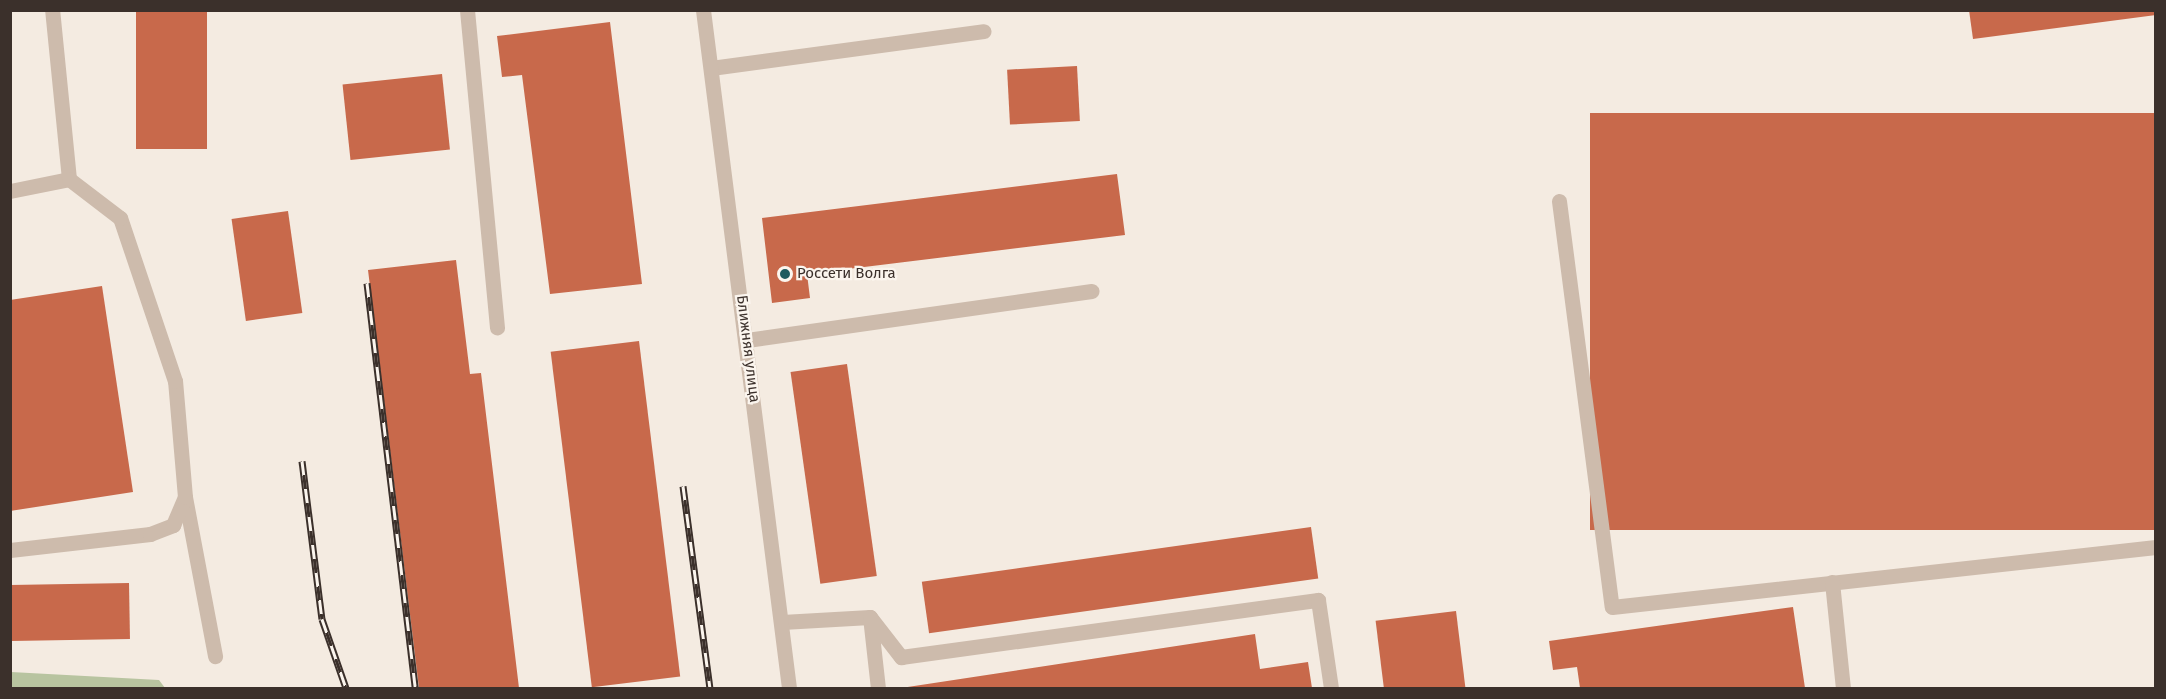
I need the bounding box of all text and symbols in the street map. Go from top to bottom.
place label: Россети Волга [797,265,896,283]
marker: Россети Волга [778,267,792,281]
street label: Ближняя улица [732,294,764,404]

